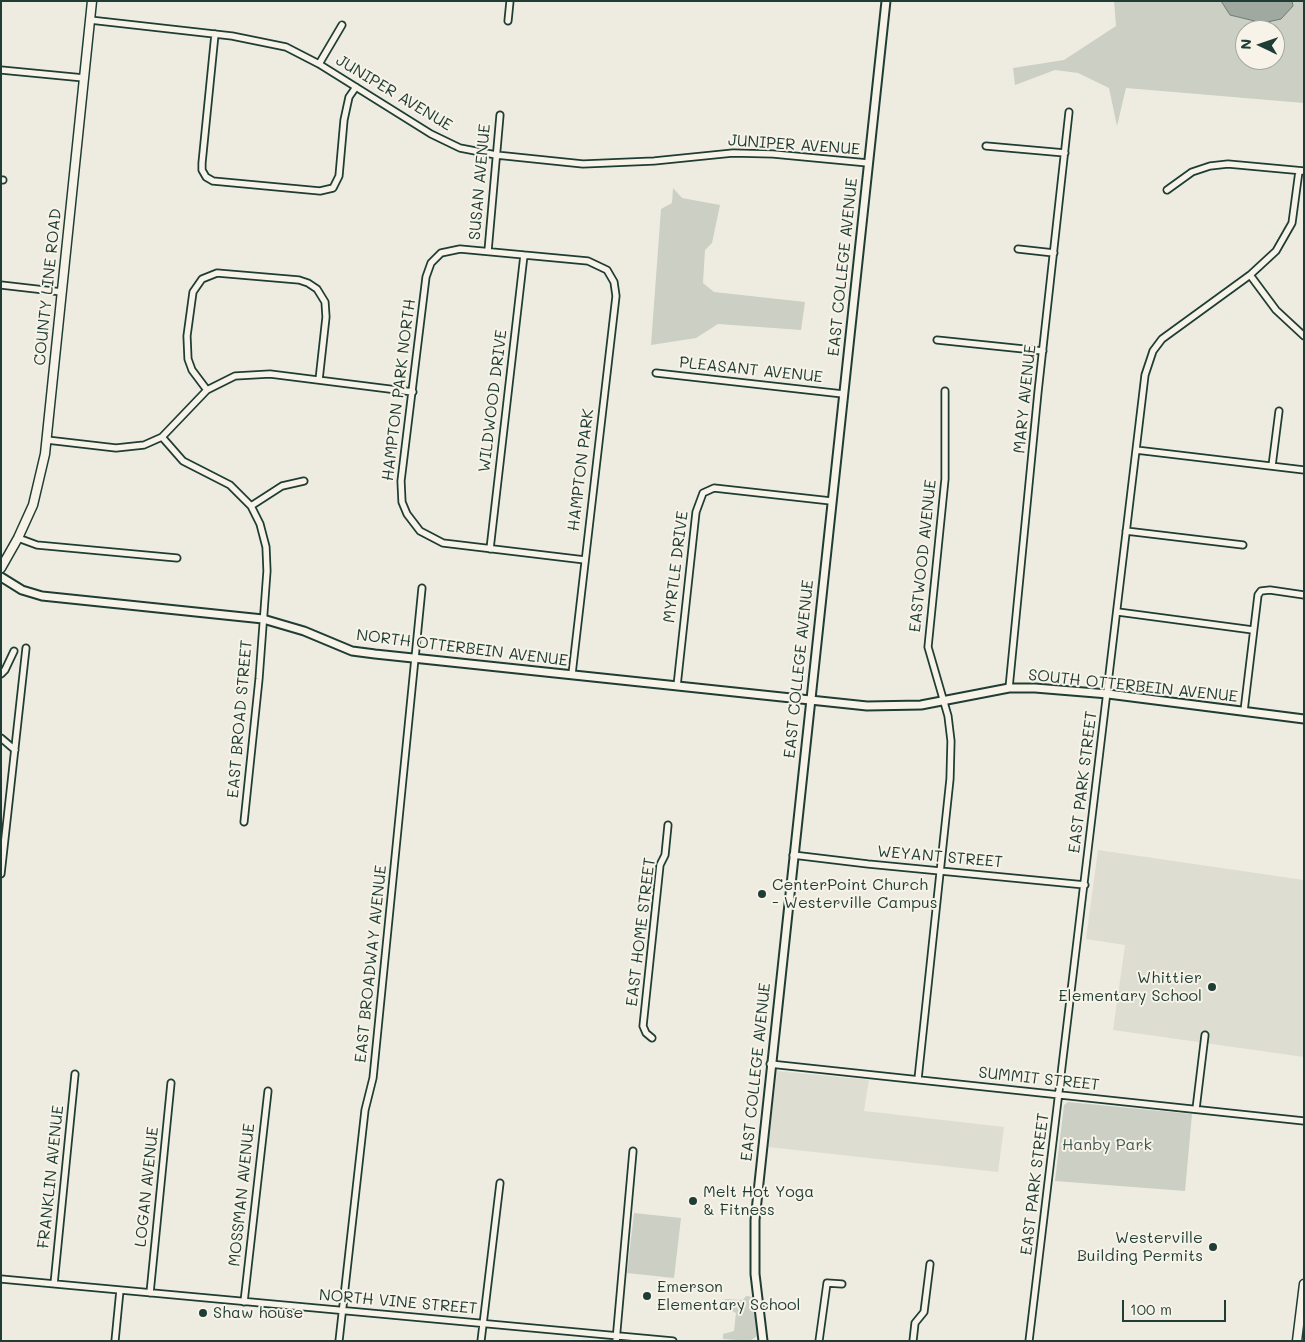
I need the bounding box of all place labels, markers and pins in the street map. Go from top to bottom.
place label: CenterPoint Church - Westerville Campus [772,875,938,913]
marker: CenterPoint Church - Westerville Campus [756,888,768,900]
place label: Whittier Elementary School [1058,968,1202,1006]
marker: Whittier Elementary School [1206,981,1218,993]
place label: Melt Hot Yoga & Fitness [703,1182,814,1220]
marker: Melt Hot Yoga & Fitness [687,1195,699,1207]
place label: Westerville Building Permits [1077,1228,1203,1266]
marker: Westerville Building Permits [1207,1241,1219,1253]
place label: Emerson Elementary School [657,1277,801,1315]
marker: Emerson Elementary School [641,1290,653,1302]
place label: Shaw house [213,1303,303,1323]
marker: Shaw house [197,1307,209,1319]

